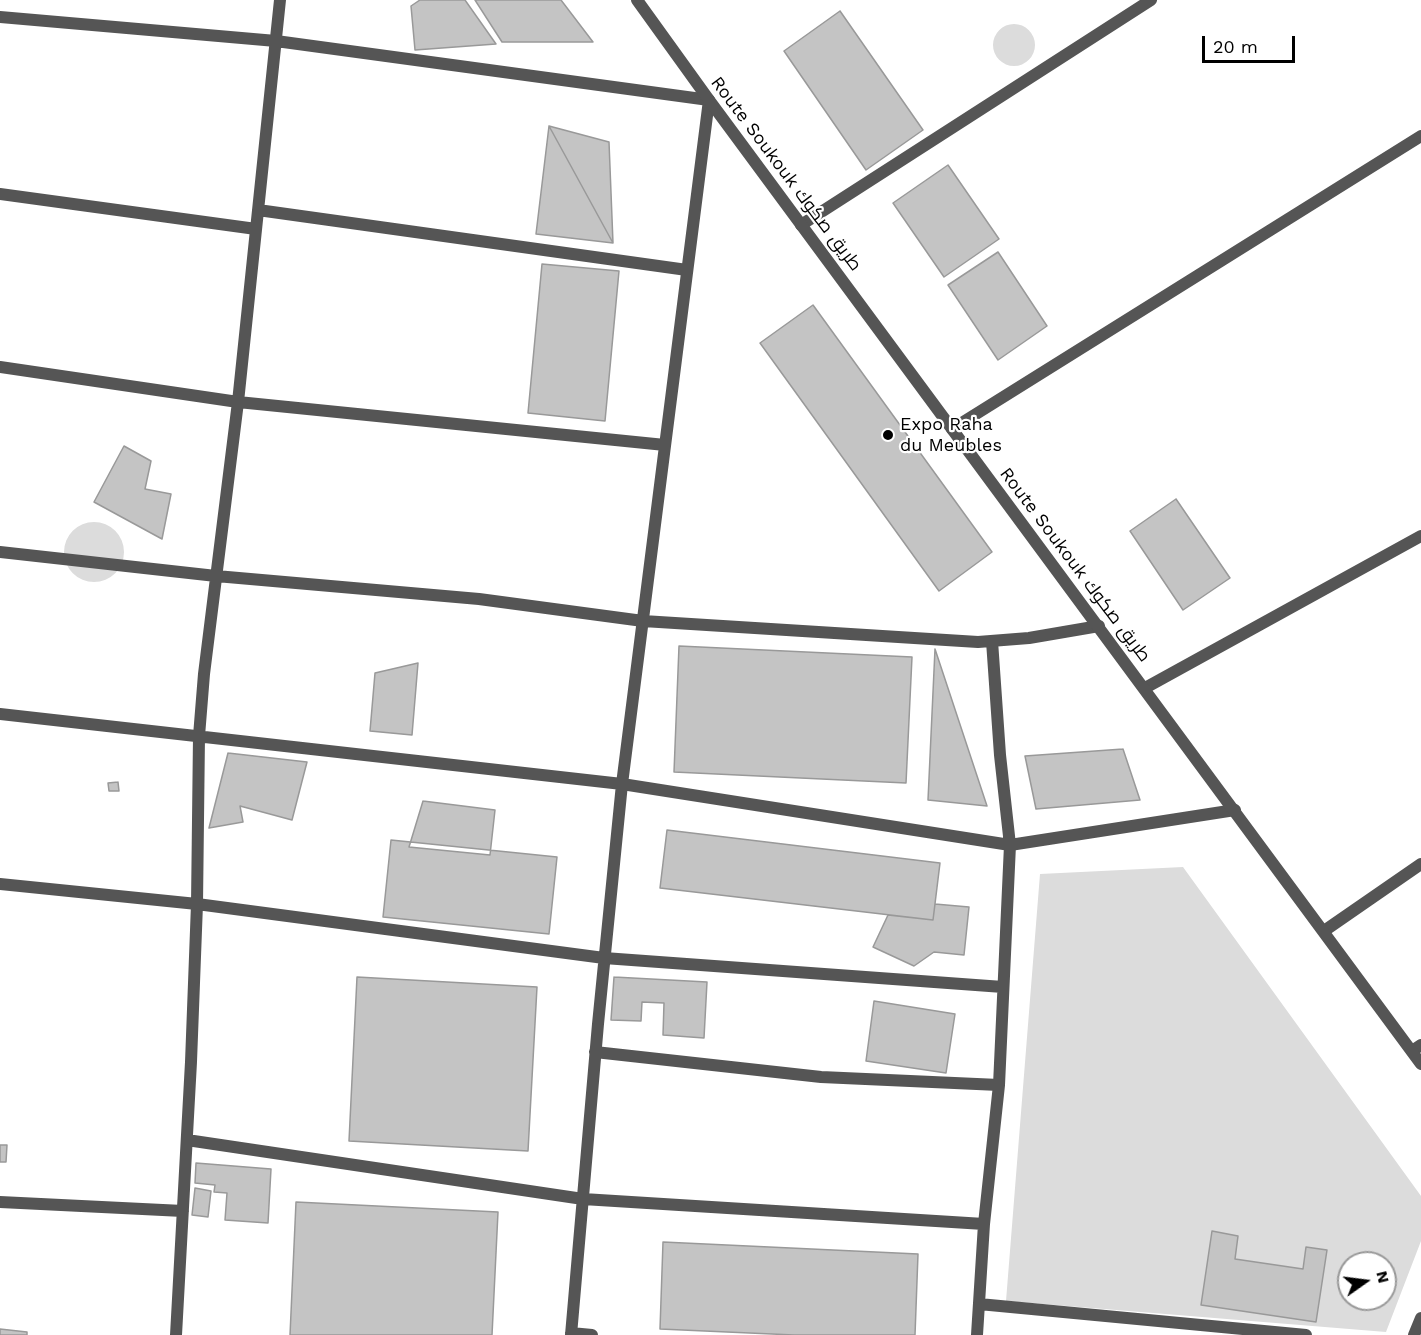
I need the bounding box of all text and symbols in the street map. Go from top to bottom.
scale bar [1205,24,1298,62]
text: 20 m [1213,36,1258,57]
street label: Route Soukouk طريق صكوك [706,73,866,275]
place label: Expo Raha du Meubles [900,414,1002,456]
marker: Expo Raha du Meubles [881,428,895,442]
street label: Route Soukouk طريق صكوك [995,464,1155,666]
north arrow [1337,1251,1397,1311]
text: N [1372,1269,1394,1285]

